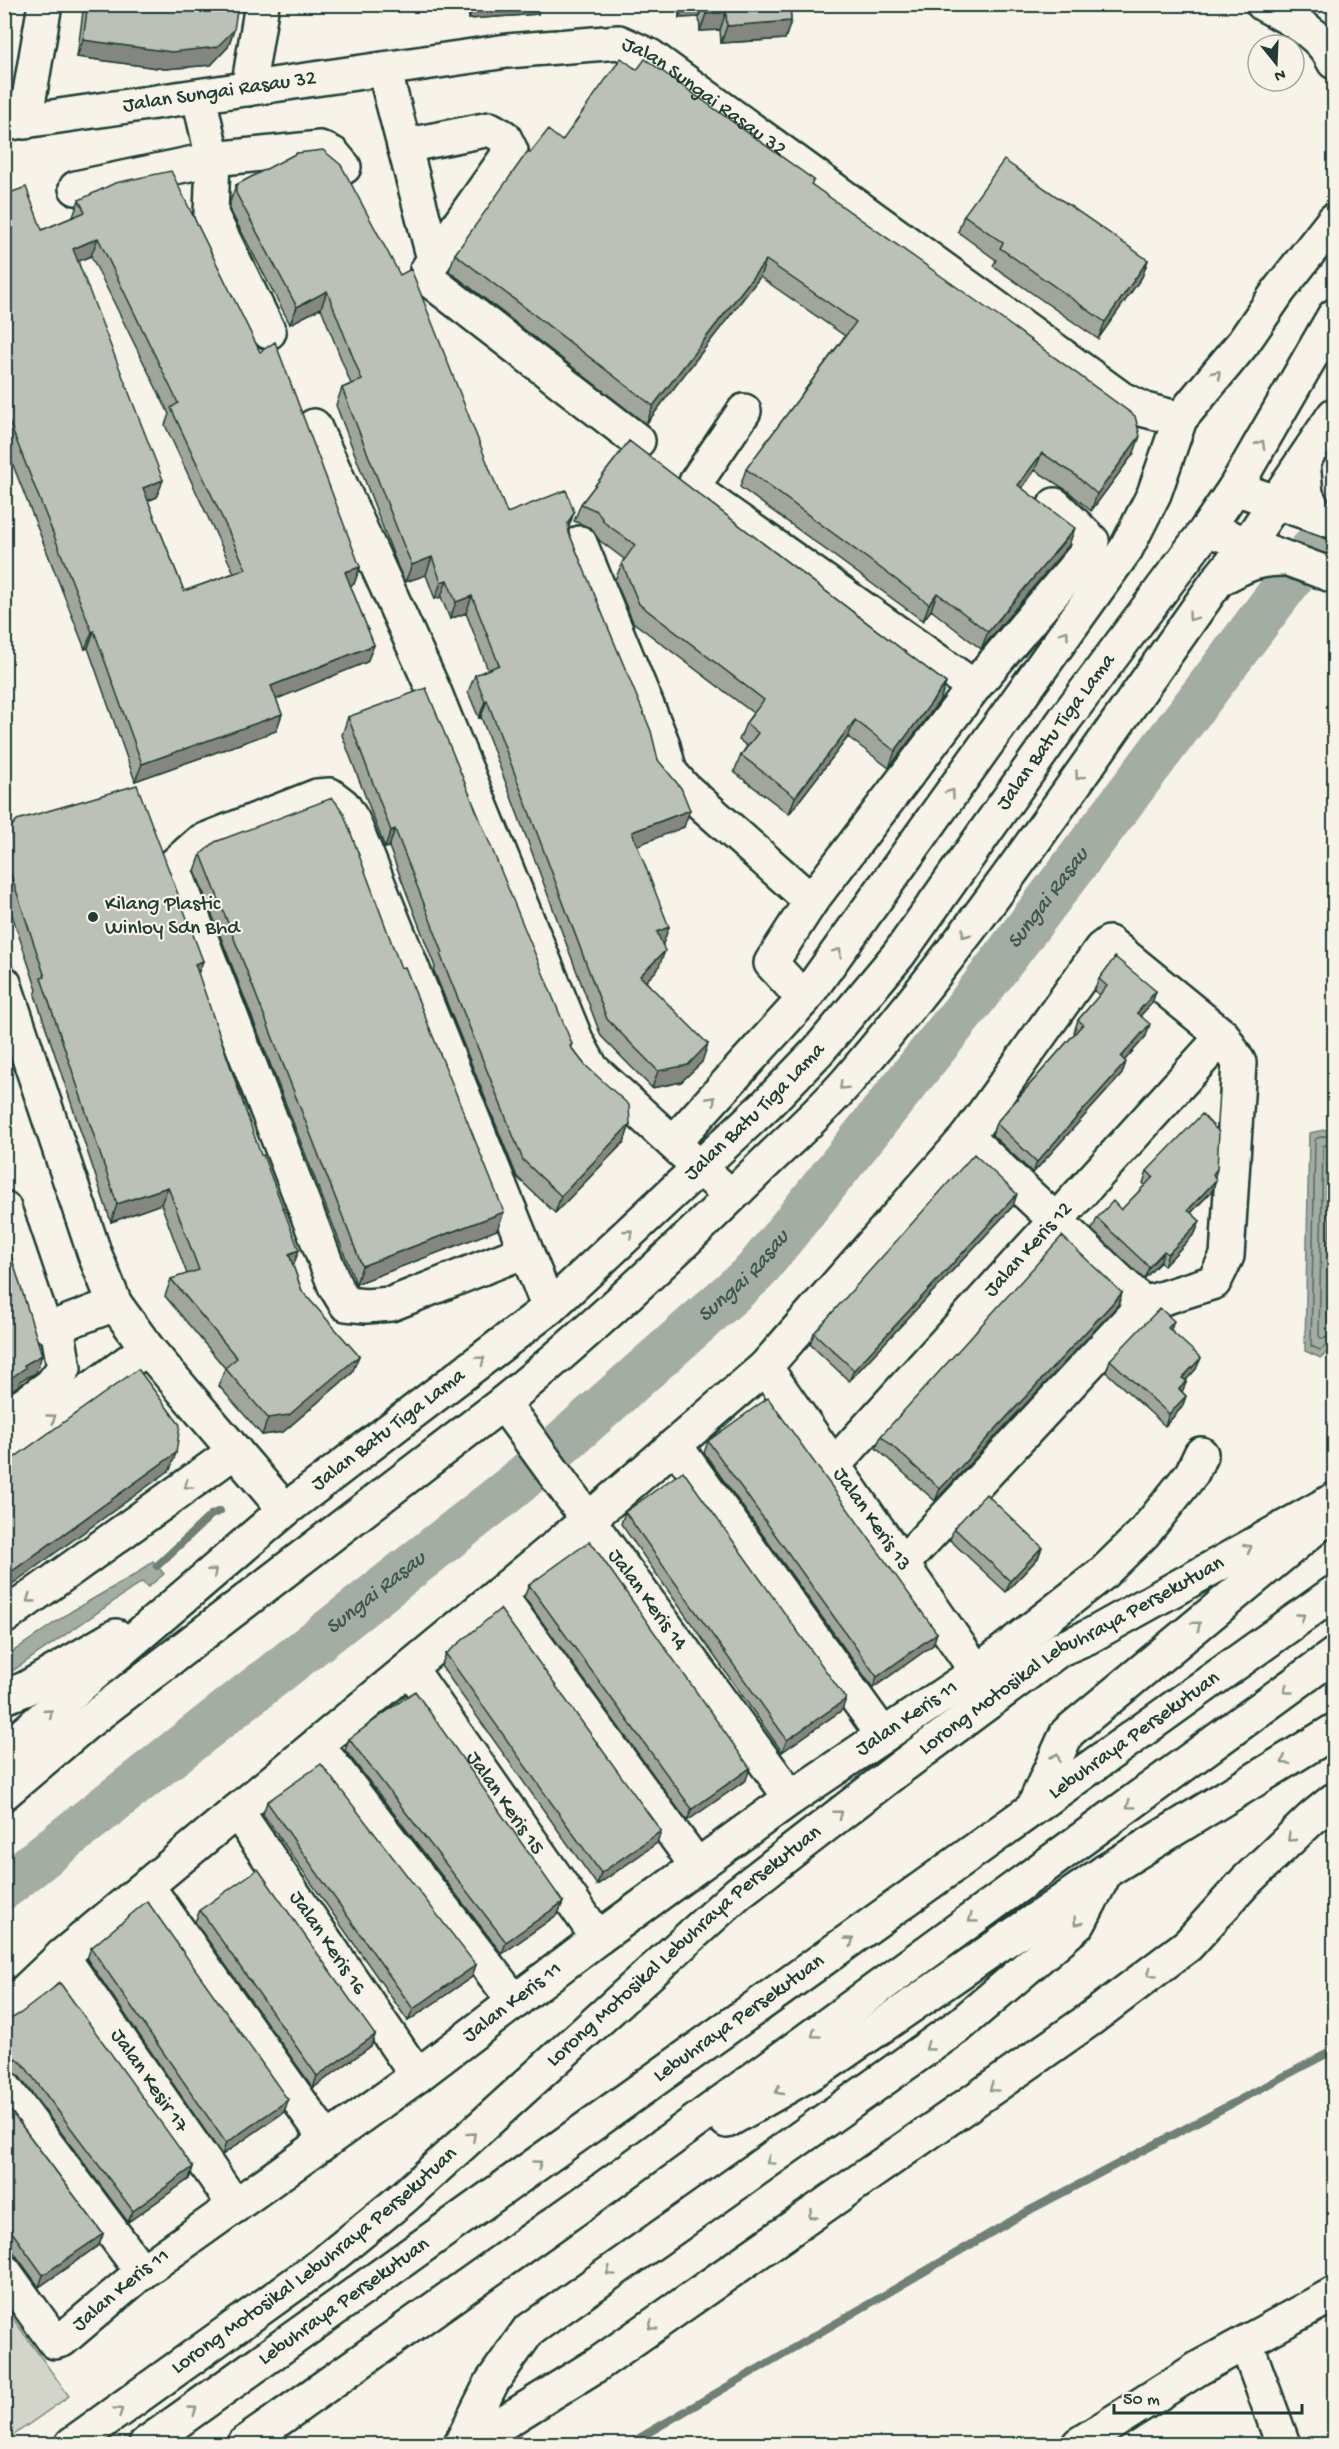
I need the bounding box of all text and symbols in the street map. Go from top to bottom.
street label: Jalan Sungai Rasau 32 [617,32,791,163]
north arrow [1246,33,1306,93]
text: N [1271,63,1287,85]
street label: Jalan Sungai Rasau 32 [121,66,318,119]
one-way arrow [1210,370,1221,381]
one-way arrow [1253,440,1265,450]
one-way arrow [1188,610,1199,621]
one-way arrow [1057,630,1068,641]
street label: Jalan Batu Tiga Lama [992,648,1122,816]
one-way arrow [1075,769,1086,780]
one-way arrow [944,788,955,799]
water label: Sungai Rasau [1002,842,1096,955]
place label: Kilang Plastic Winloy Sdn Bhd [105,893,241,942]
marker: Kilang Plastic Winloy Sdn Bhd [86,910,100,924]
one-way arrow [962,927,973,938]
one-way arrow [831,947,842,958]
street label: Jalan Batu Tiga Lama [680,1037,832,1187]
one-way arrow [840,1078,851,1089]
one-way arrow [705,1096,716,1107]
street label: Jalan Keris 12 [979,1197,1078,1303]
water label: Sungai Rasau [693,1224,797,1329]
one-way arrow [621,1230,632,1241]
one-way arrow [474,1357,485,1368]
street label: Jalan Batu Tiga Lama [307,1363,472,1497]
one-way arrow [45,1414,56,1425]
street label: Jalan Keris 13 [826,1463,916,1576]
one-way arrow [183,1478,194,1489]
street label: Jalan Keris 14 [601,1544,692,1656]
one-way arrow [1241,1544,1252,1555]
water label: Sungai Rasau [321,1546,433,1641]
street label: Lorong Motosikal Lebuhraya Persekutuan [915,1552,1231,1762]
one-way arrow [206,1568,217,1579]
one-way arrow [25,1591,36,1602]
one-way arrow [1295,1613,1306,1624]
one-way arrow [1190,1622,1201,1633]
street label: Lebuhraya Persekutuan [1045,1666,1225,1806]
street label: Jalan Keris 11 [851,1676,963,1763]
one-way arrow [1283,1682,1294,1693]
one-way arrow [42,1709,53,1720]
street label: Jalan Keris 15 [460,1747,549,1860]
one-way arrow [1049,1752,1061,1763]
one-way arrow [1281,1754,1291,1766]
one-way arrow [1125,1797,1136,1808]
one-way arrow [833,1811,844,1822]
street label: Lorong Motosikal Lebuhraya Persekutuan [543,1821,829,2073]
one-way arrow [1287,1831,1297,1842]
street label: Jalan Keris 16 [283,1887,371,2000]
one-way arrow [968,1912,979,1923]
one-way arrow [1074,1915,1085,1926]
one-way arrow [843,1937,854,1948]
street label: Lebuhraya Persekutuan [650,1949,830,2089]
street label: Jalan Keris 11 [458,1957,567,2049]
one-way arrow [1146,1966,1157,1977]
street label: Jalan Kesir 17 [104,2024,194,2139]
one-way arrow [810,2027,821,2038]
one-way arrow [924,2040,935,2051]
one-way arrow [989,2081,1000,2092]
one-way arrow [775,2084,785,2095]
one-way arrow [465,2132,476,2143]
street label: Lorong Motosikal Lebuhraya Persekutuan [167,2140,463,2380]
one-way arrow [766,2154,777,2165]
one-way arrow [531,2160,542,2171]
one-way arrow [808,2208,819,2219]
street label: Lebuhraya Persekutuan [255,2232,435,2372]
street label: Jalan Keris 11 [68,2244,175,2338]
one-way arrow [606,2265,617,2276]
one-way arrow [648,2319,659,2330]
scale bar [1114,2377,1302,2415]
text: 50 m [1123,2390,1160,2411]
one-way arrow [113,2407,124,2418]
one-way arrow [187,2407,198,2418]

